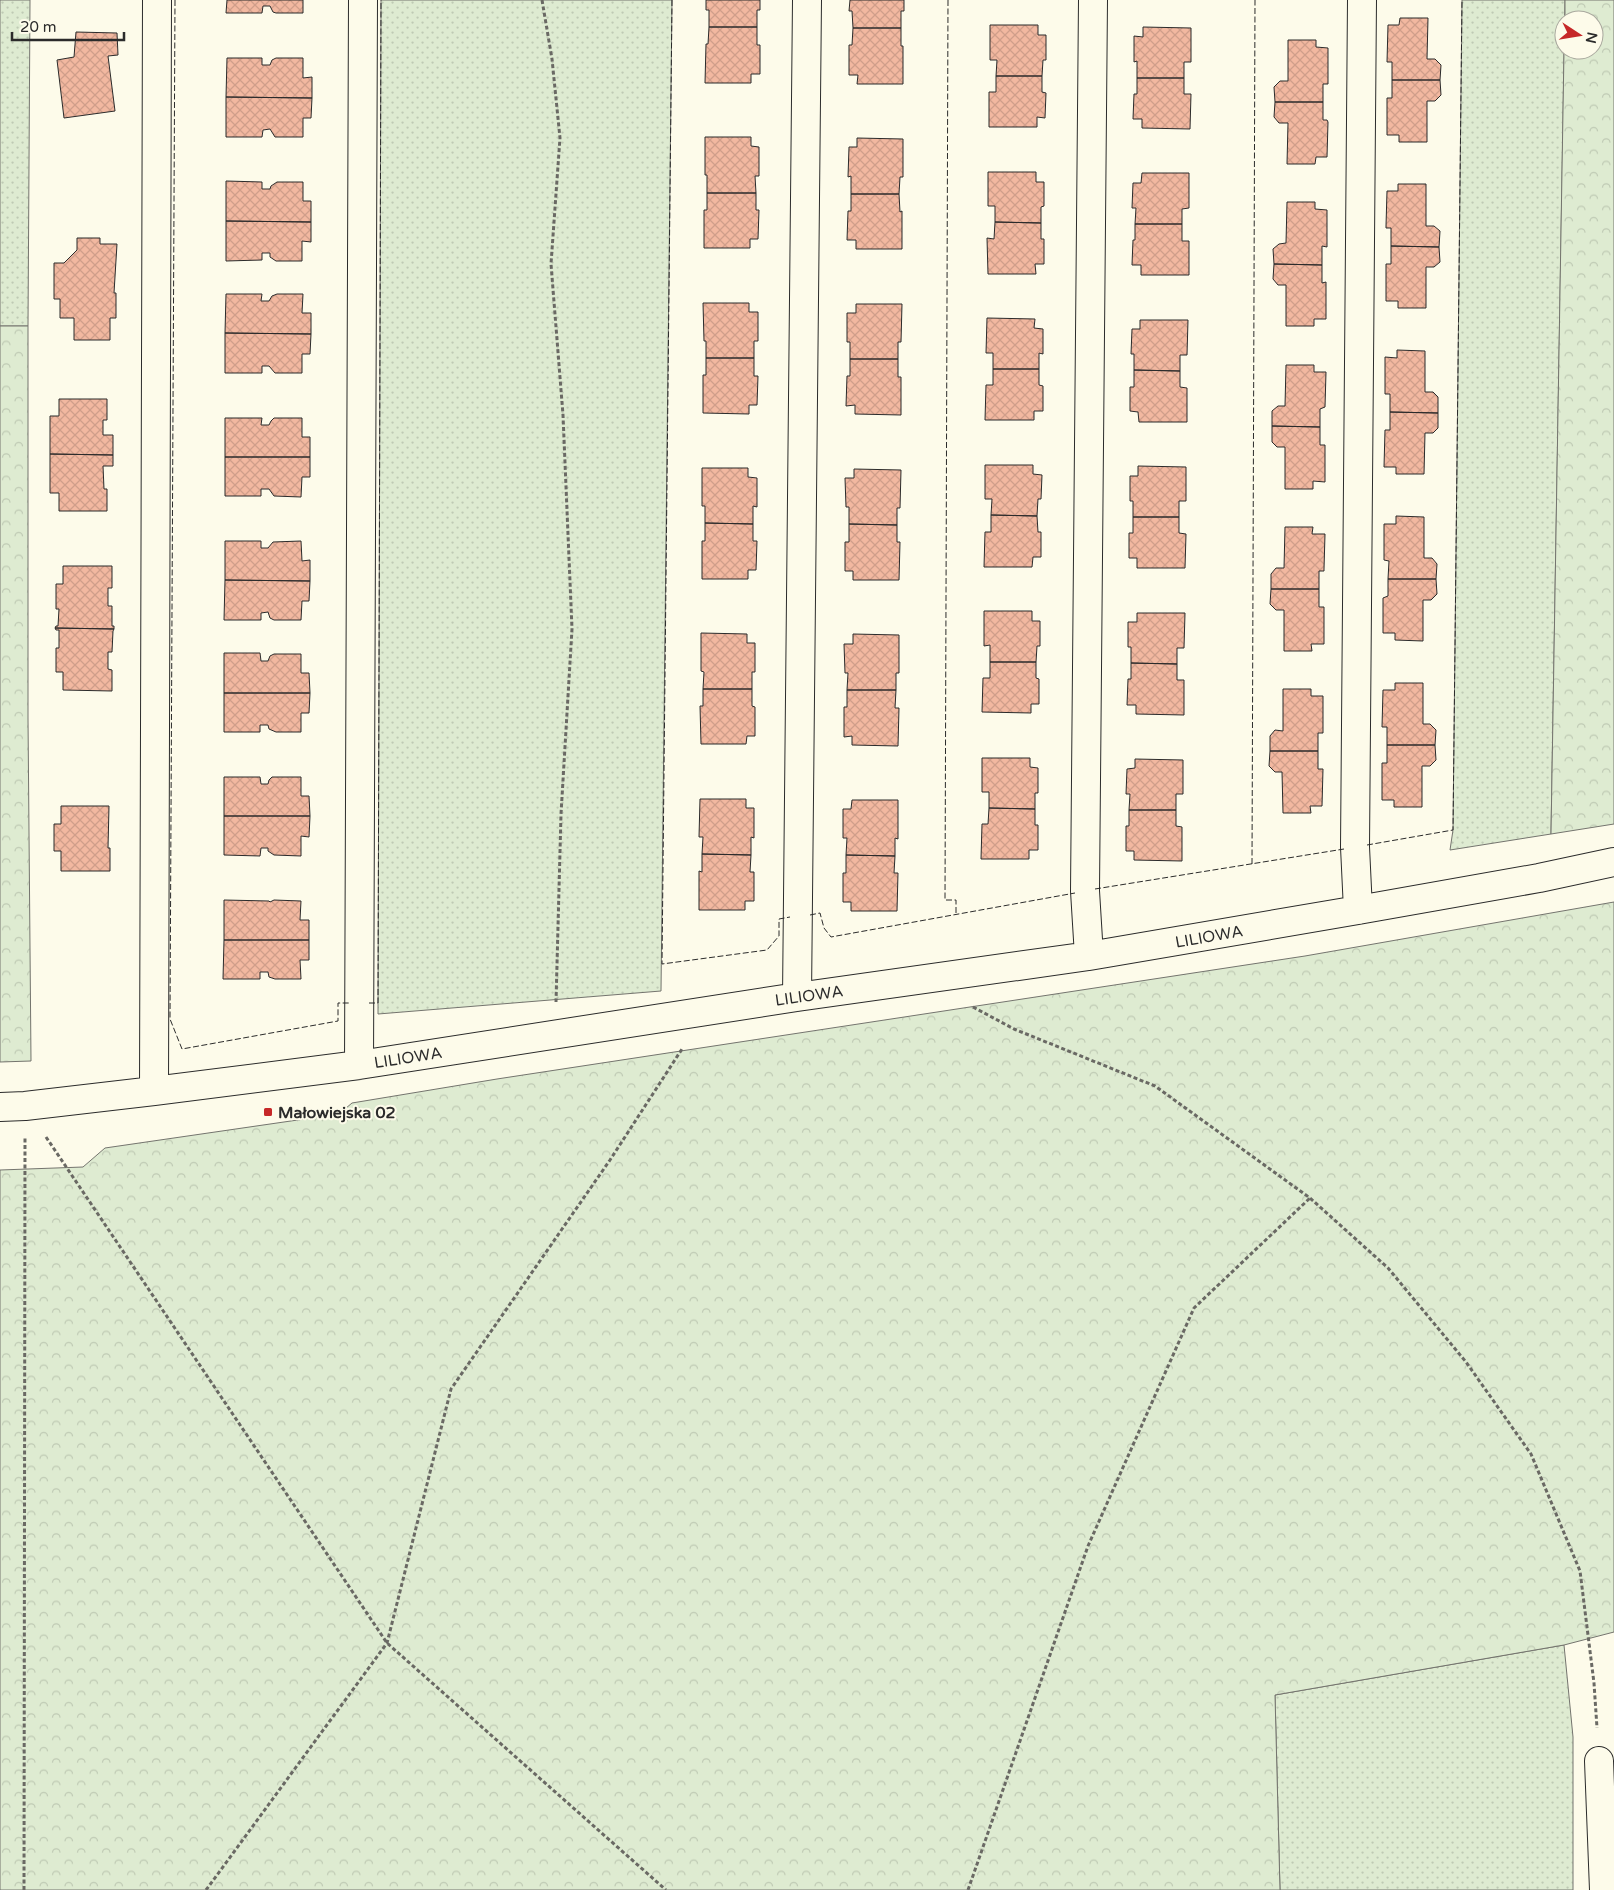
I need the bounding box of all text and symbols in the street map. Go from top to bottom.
scale bar [12,10,125,42]
north arrow [1554,10,1604,60]
text: 20 m [20,18,57,36]
text: N [1582,30,1601,45]
street label: LILIOWA [1174,921,1245,953]
street label: LILIOWA [774,981,845,1011]
street label: LILIOWA [373,1043,444,1073]
place label: Małowiejska 02 [278,1103,395,1123]
marker: Małowiejska 02 [262,1106,274,1118]

